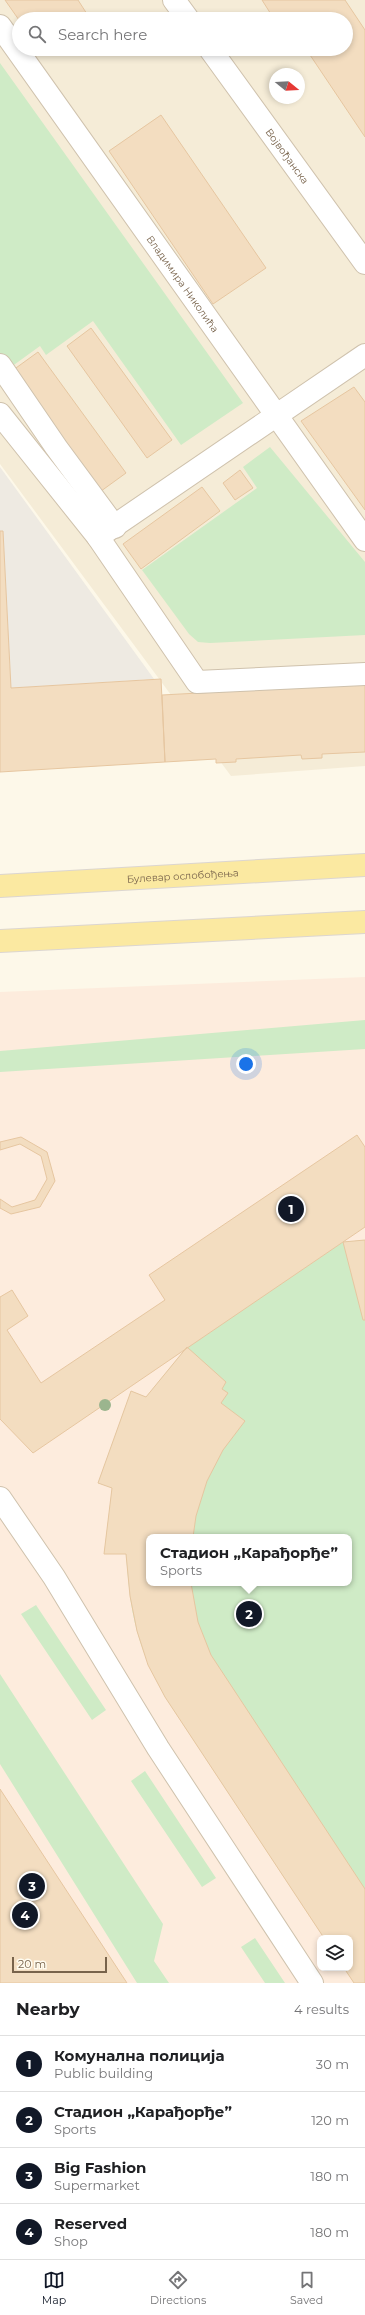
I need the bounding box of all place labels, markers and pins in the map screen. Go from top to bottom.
pin: 1 [278,1194,304,1224]
pin: 2 [236,1599,262,1629]
pin: 3 [19,1871,45,1901]
pin: 4 [12,1900,38,1930]

